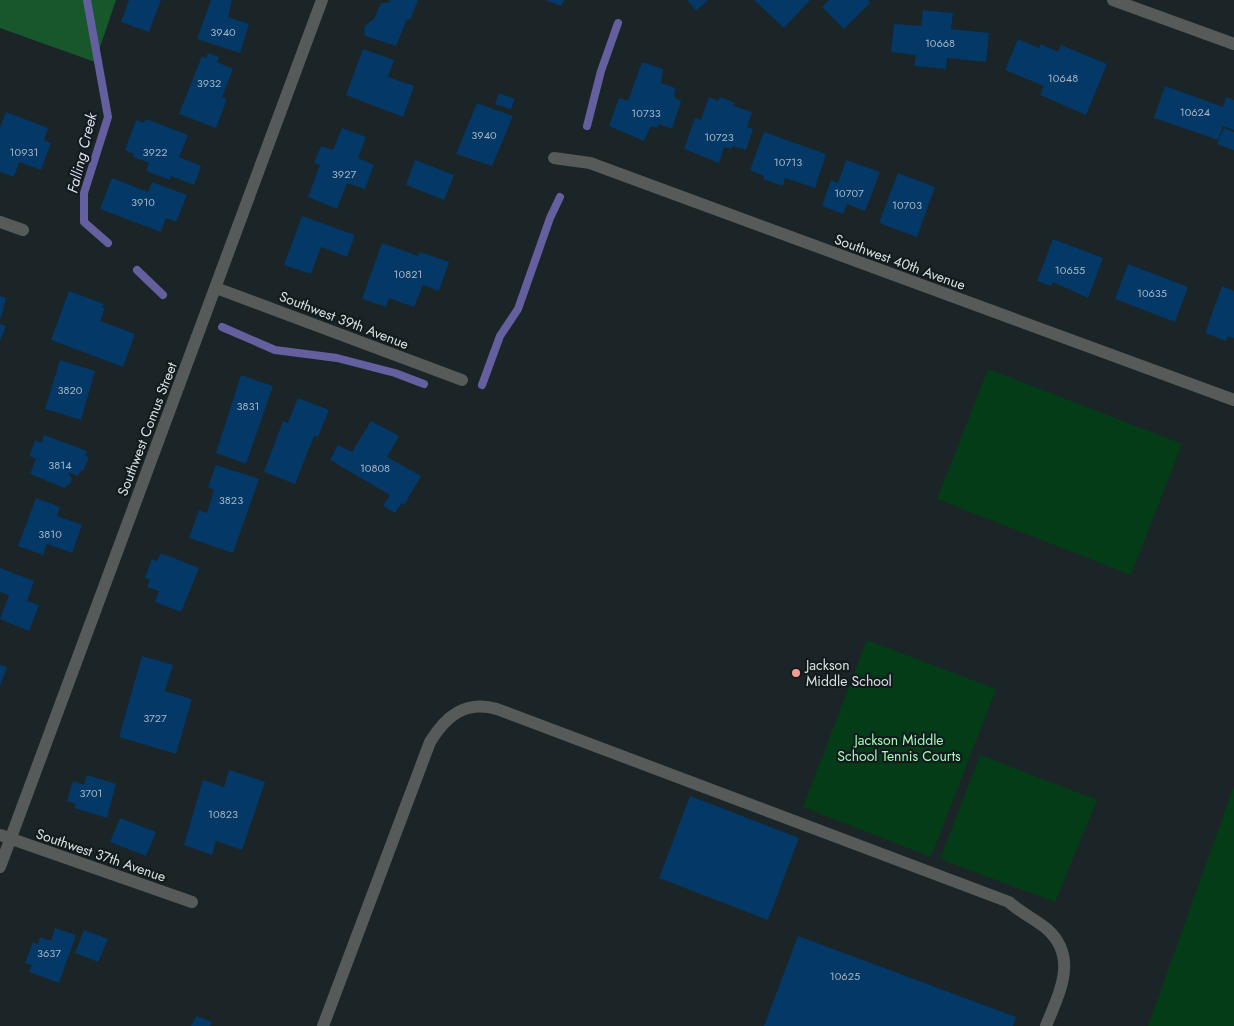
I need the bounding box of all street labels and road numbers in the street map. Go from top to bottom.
street label: Southwest 40th Avenue [832,229,968,295]
street label: Southwest 39th Avenue [276,286,412,354]
street label: Southwest Comus Street [112,359,182,499]
street label: Southwest 37th Avenue [33,823,169,887]

